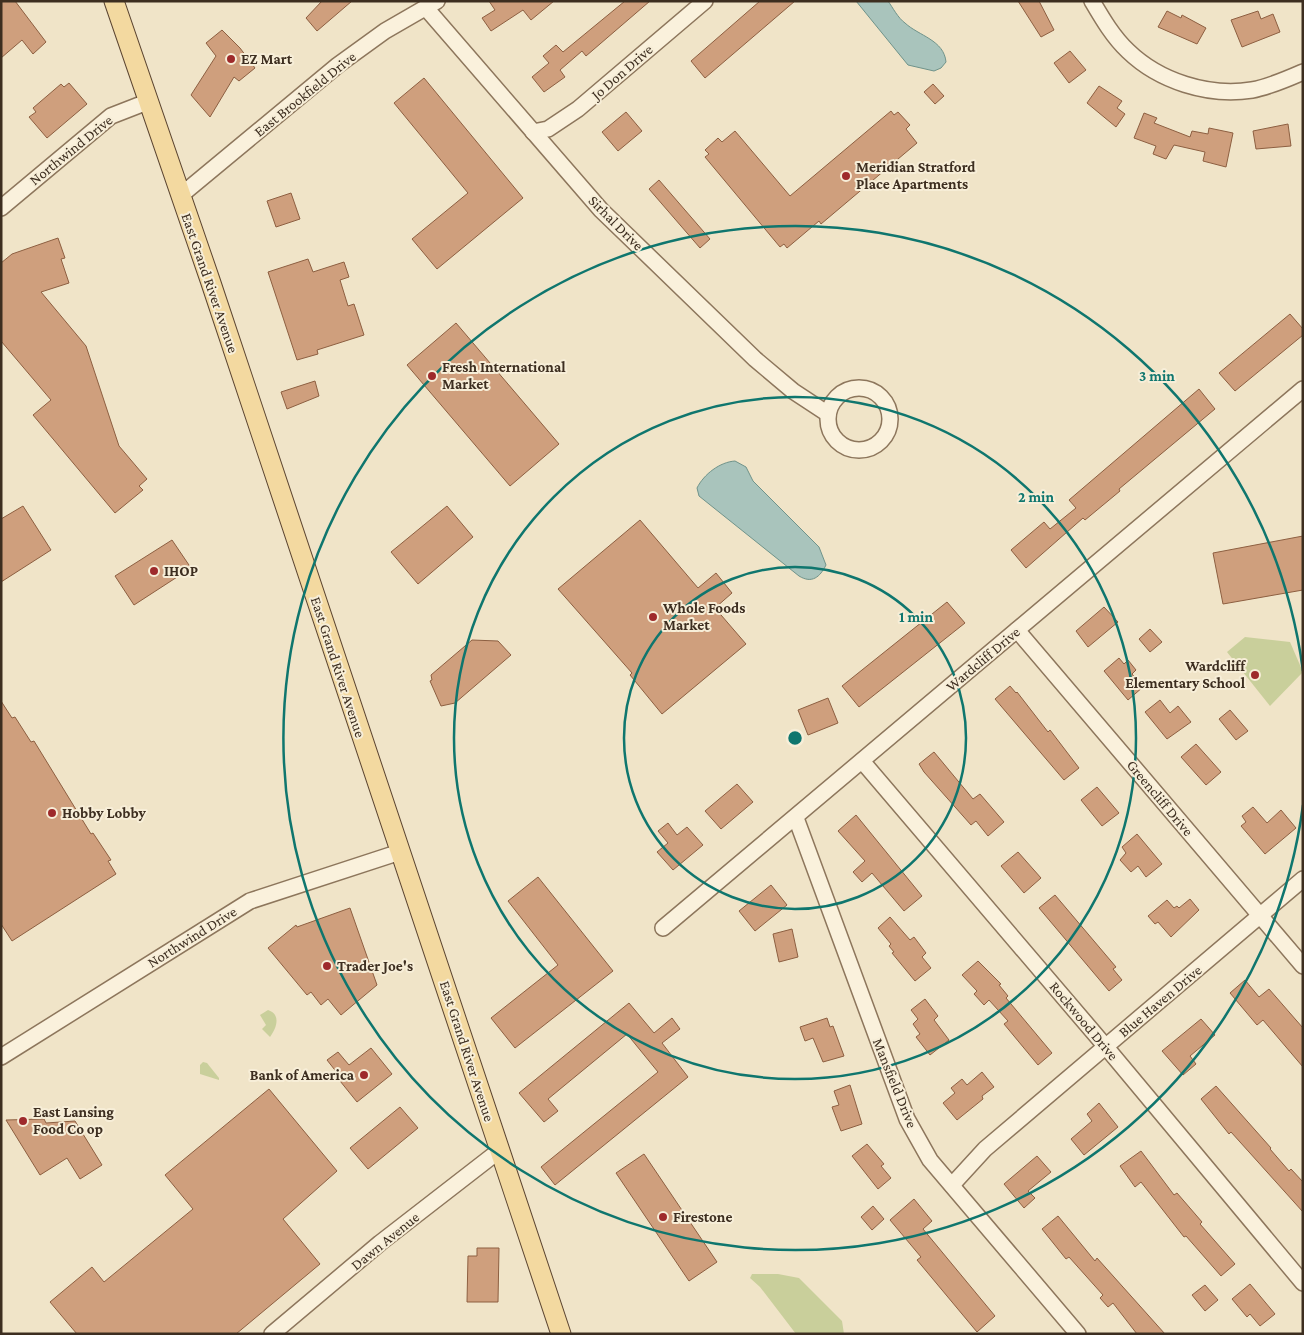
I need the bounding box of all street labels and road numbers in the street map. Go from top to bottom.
street label: Jo Don Drive [587,41,657,105]
street label: East Brookfield Drive [251,48,359,140]
street label: Northwind Drive [26,111,116,188]
street label: Sirhal Drive [585,192,647,254]
street label: East Grand River Avenue [179,211,242,355]
street label: East Grand River Avenue [308,595,368,740]
street label: Wardcliff Drive [943,623,1023,694]
street label: Greencliff Drive [1124,757,1197,839]
street label: Northwind Drive [145,903,240,971]
street label: Blue Haven Drive [1115,961,1205,1040]
street label: Rockwood Drive [1046,978,1122,1064]
street label: East Grand River Avenue [437,979,497,1124]
street label: Mansfield Drive [870,1036,920,1131]
street label: Dawn Avenue [348,1208,423,1273]

